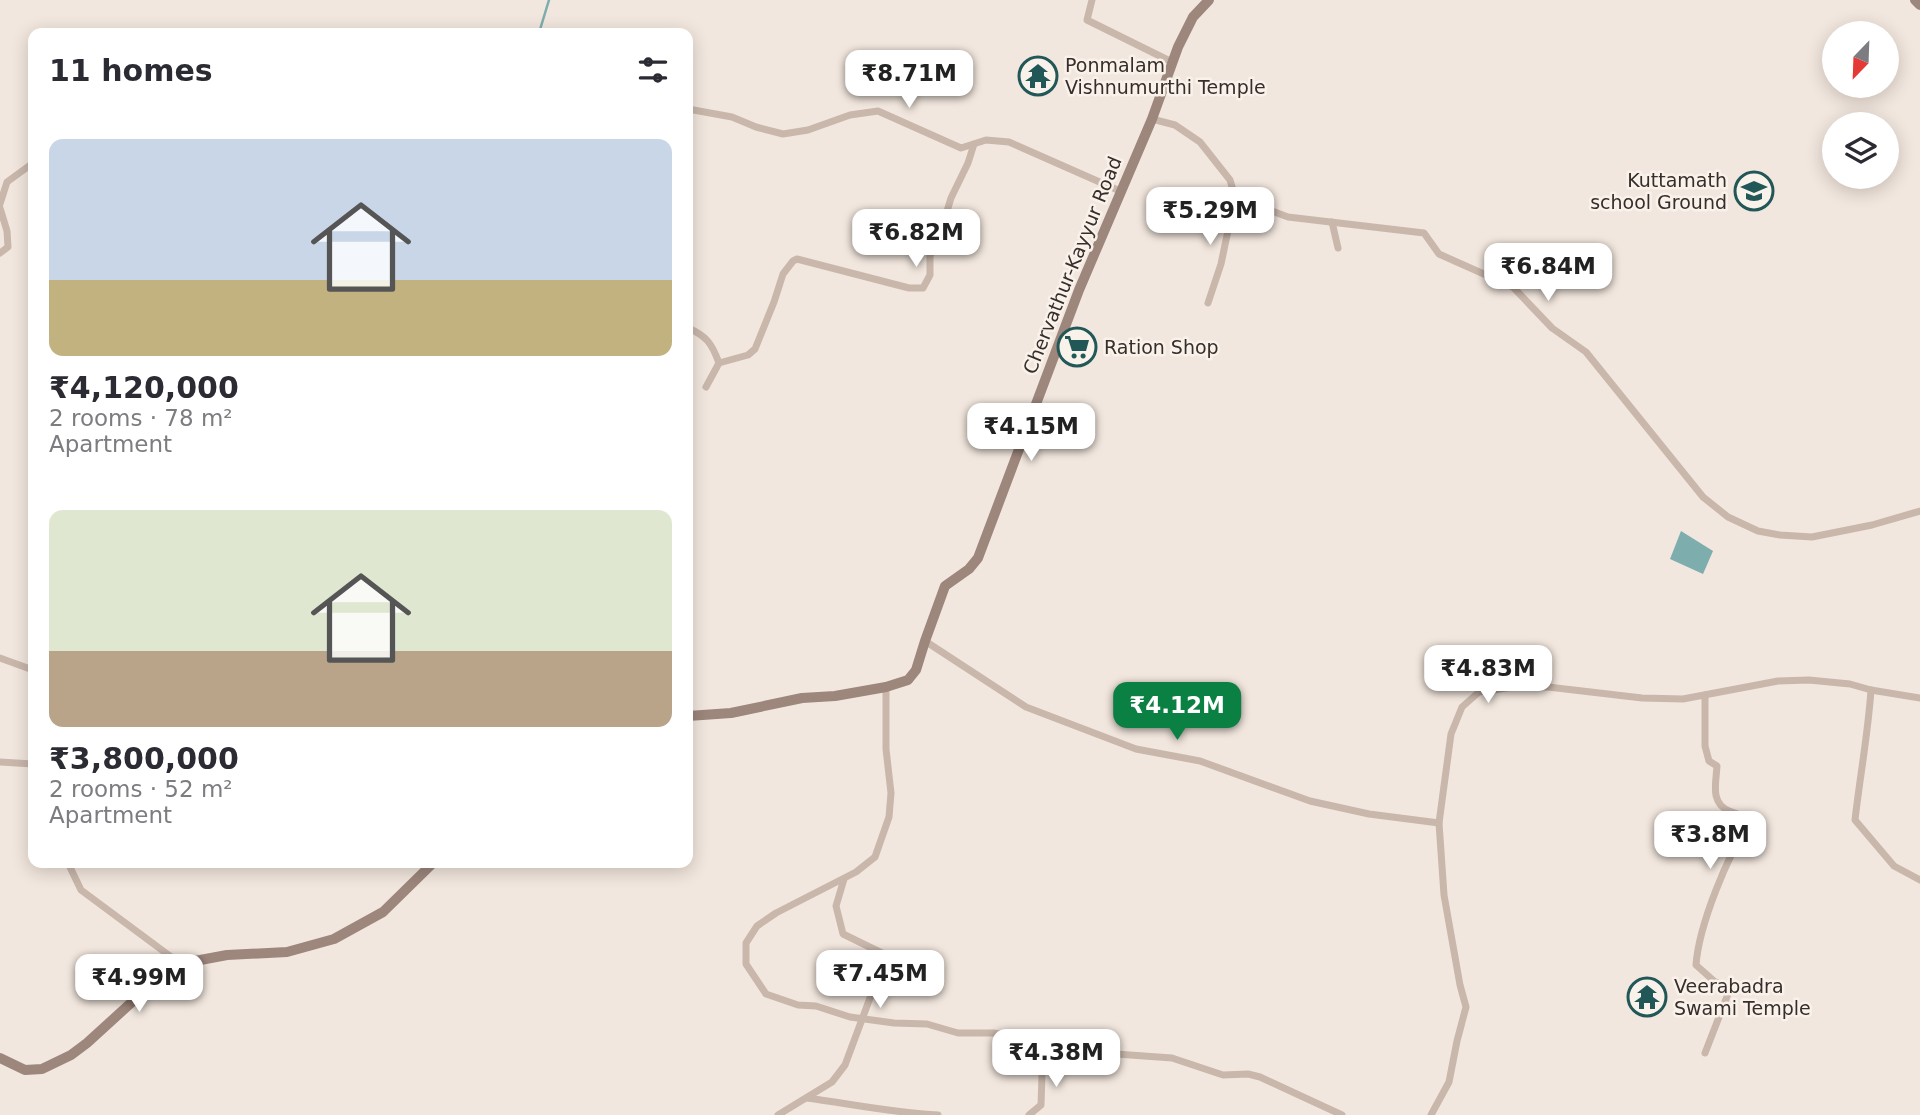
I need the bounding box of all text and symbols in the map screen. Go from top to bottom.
north arrow [1822,21,1899,98]
map controls [1822,21,1899,189]
pin: ₹8.71M [852,50,966,110]
icon: filters [634,51,672,89]
text: 11 homes [49,53,213,88]
place label: Ponmalam Vishnumurthi Temple [1065,54,1266,98]
temple icon: Ponmalam Vishnumurthi Temple [1017,55,1059,97]
text: ₹8.71M [861,60,957,86]
button: layers [1822,112,1899,189]
street label: Chervathur-Kayyur Road [1018,153,1126,377]
place label: Kuttamath school Ground [1590,169,1727,213]
school or university icon: Kuttamath school Ground [1733,170,1775,212]
icon: home [298,184,424,310]
pin: ₹5.29M [1153,188,1267,247]
text: ₹5.29M [1162,197,1258,223]
pin: ₹6.82M [859,210,973,269]
text: ₹6.82M [868,219,964,245]
pin: ₹6.84M [1491,244,1605,303]
text: ₹6.84M [1500,253,1596,279]
supermarket icon: Ration Shop [1056,326,1098,368]
place label: Ration Shop [1104,336,1219,358]
text: ₹4,120,000 [49,370,239,405]
pin: ₹4.15M [974,404,1088,463]
text: 2 rooms · 78 m² [49,405,233,431]
text: ₹4.15M [983,413,1079,439]
text: Apartment [49,431,172,457]
icon: home [298,555,424,681]
pin: ₹4.83M [1431,646,1545,705]
text: ₹4.83M [1440,655,1536,681]
pin: ₹4.12M [1120,682,1234,742]
text: ₹4.12M [1129,692,1225,718]
text: ₹3,800,000 [49,741,239,776]
text: 2 rooms · 52 m² [49,776,233,802]
text: Apartment [49,802,172,828]
pin: ₹3.8M [1661,812,1759,871]
text: ₹3.8M [1670,821,1750,847]
pin: ₹7.45M [823,950,937,1010]
pin: ₹4.99M [82,954,196,1014]
text: ₹7.45M [832,960,928,986]
text: ₹4.99M [91,964,187,990]
place label: Veerabadra Swami Temple [1674,975,1811,1019]
temple icon: Veerabadra Swami Temple [1626,976,1668,1018]
pin: ₹4.38M [999,1030,1113,1089]
text: ₹4.38M [1008,1039,1104,1065]

